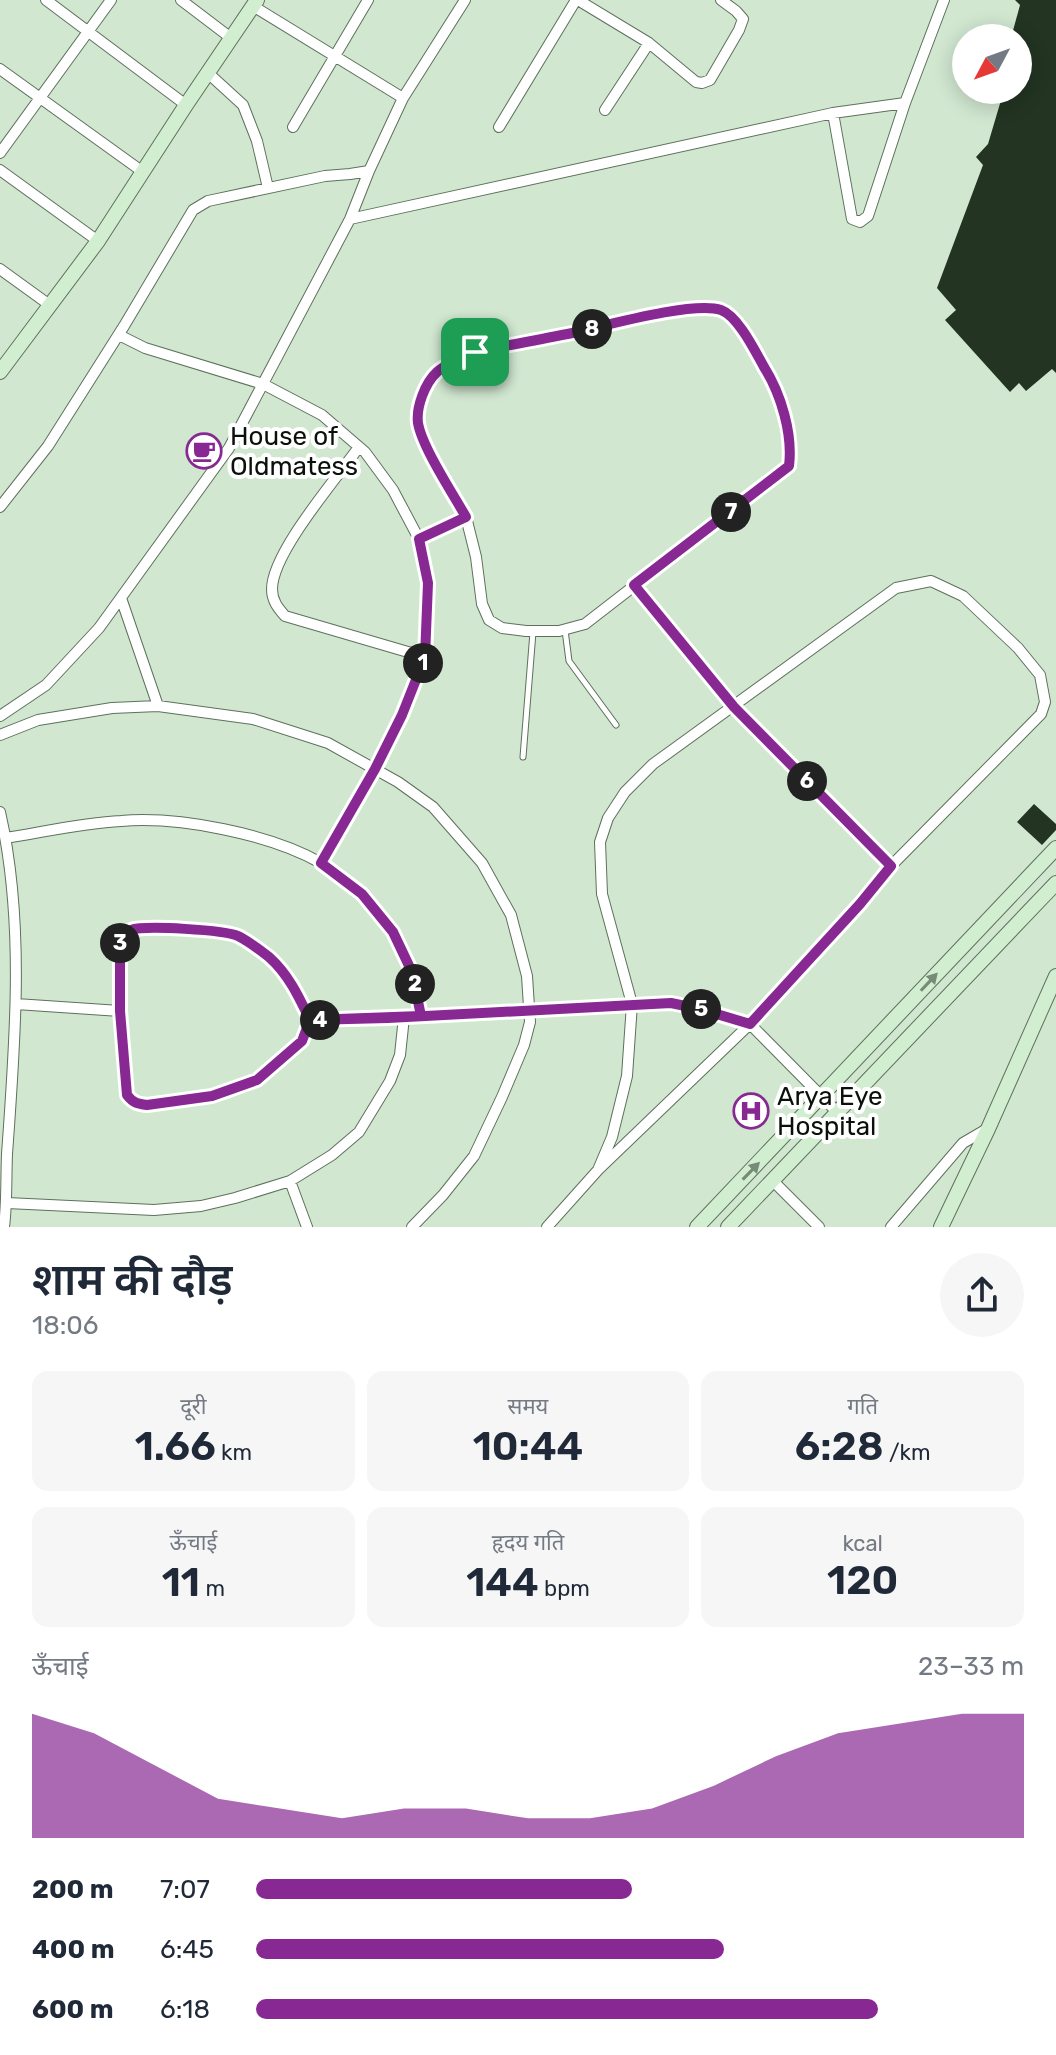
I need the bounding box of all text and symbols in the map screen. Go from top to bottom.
north arrow [952,24,1032,104]
map controls [952,24,1032,104]
pin: 8 [572,309,612,349]
text: 8 [585,315,599,342]
pin [441,318,509,386]
icon: arrive [453,330,497,374]
place label: House of Oldmatess [230,421,358,482]
cafe icon: House of Oldmatess [185,432,223,470]
pin: 7 [711,492,751,532]
text: 7 [725,498,737,525]
pin: 1 [403,643,443,683]
text: 1 [418,649,428,676]
pin: 6 [787,761,827,801]
text: 6 [800,767,814,794]
pin: 3 [100,923,140,963]
text: 3 [113,929,127,956]
pin: 2 [395,964,435,1004]
text: 2 [408,970,422,997]
one-way arrow [920,973,938,992]
pin: 5 [681,989,721,1029]
text: 5 [694,995,708,1022]
pin: 4 [300,1000,340,1040]
text: 4 [312,1006,328,1033]
place label: Arya Eye Hospital [777,1081,883,1142]
hospital icon: Arya Eye Hospital [732,1092,770,1130]
one-way arrow [741,1162,760,1181]
button: share [940,1253,1024,1337]
text: शाम की दौड़ [32,1254,233,1306]
text: 18:06 [32,1310,99,1341]
text: दूरी [180,1393,207,1420]
text: समय [508,1393,548,1420]
text: गति [847,1393,878,1420]
text: 1.66 [135,1423,216,1470]
text: 10:44 [473,1423,583,1470]
text: 6:28 [795,1423,884,1470]
text: km [216,1439,252,1466]
text: /km [884,1439,931,1466]
text: ऊँचाई [169,1529,217,1556]
text: हृदय गति [492,1529,564,1556]
text: kcal [842,1530,883,1557]
text: 120 [827,1557,898,1604]
text: 11 [162,1559,200,1606]
text: 144 [466,1559,539,1606]
text: m [200,1575,225,1602]
text: bpm [539,1575,590,1602]
text: ऊँचाई [32,1651,88,1682]
text: 23–33 m [918,1651,1024,1682]
text: 200 m [32,1874,114,1905]
text: 7:07 [160,1874,210,1905]
text: 400 m [32,1934,114,1965]
text: 6:45 [160,1934,214,1965]
text: 600 m [32,1994,114,2025]
text: 6:18 [160,1994,210,2025]

